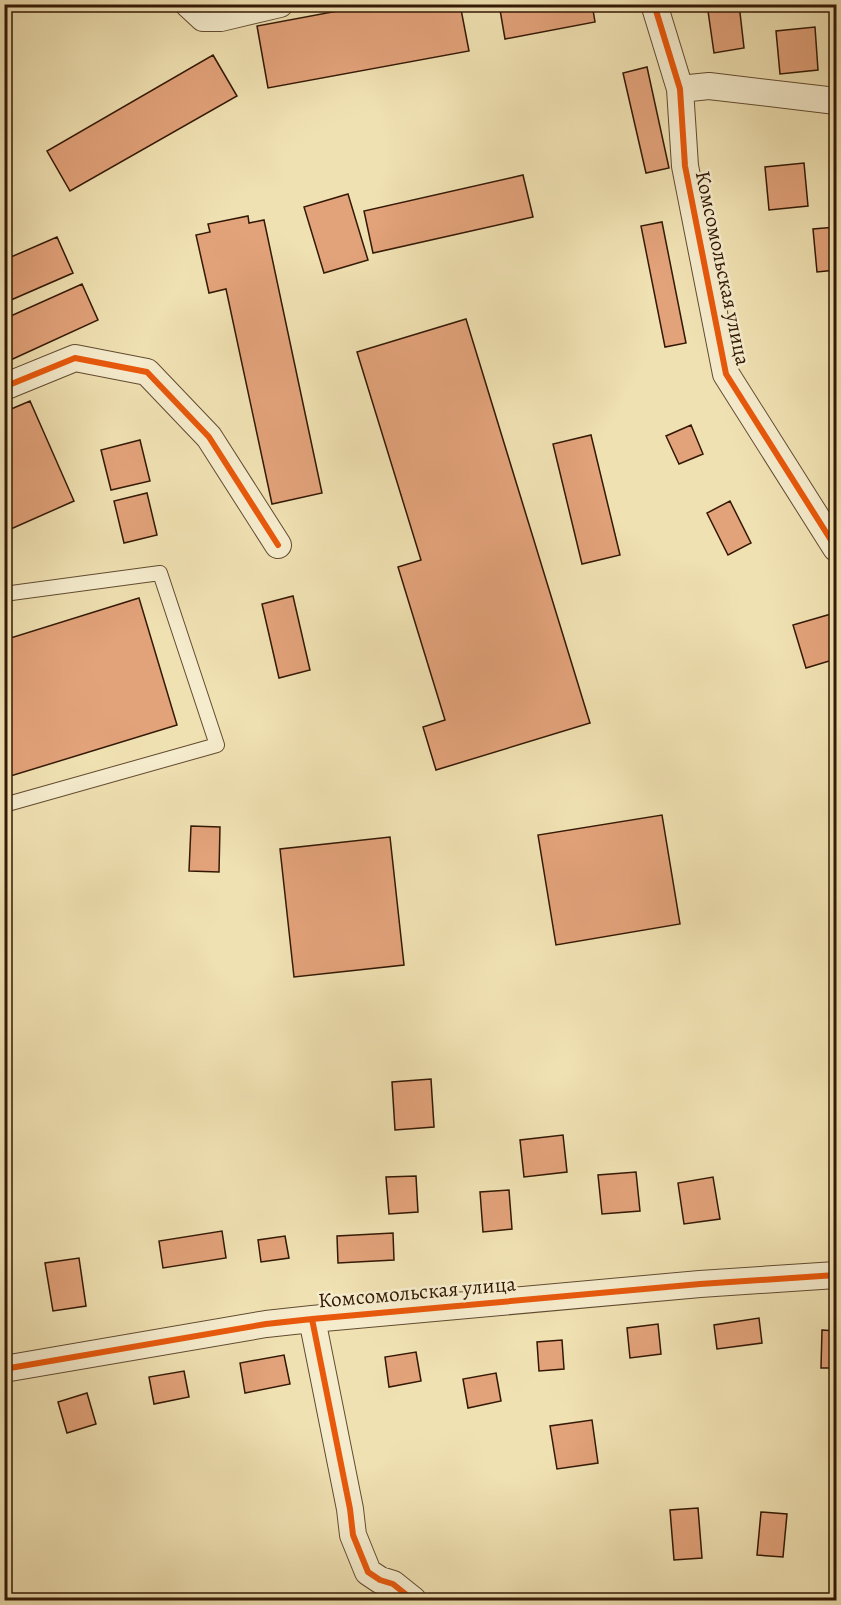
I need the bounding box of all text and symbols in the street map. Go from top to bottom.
street label: Комсомольская улица [689,168,757,368]
street label: Комсомольская улица [317,1269,517,1315]

